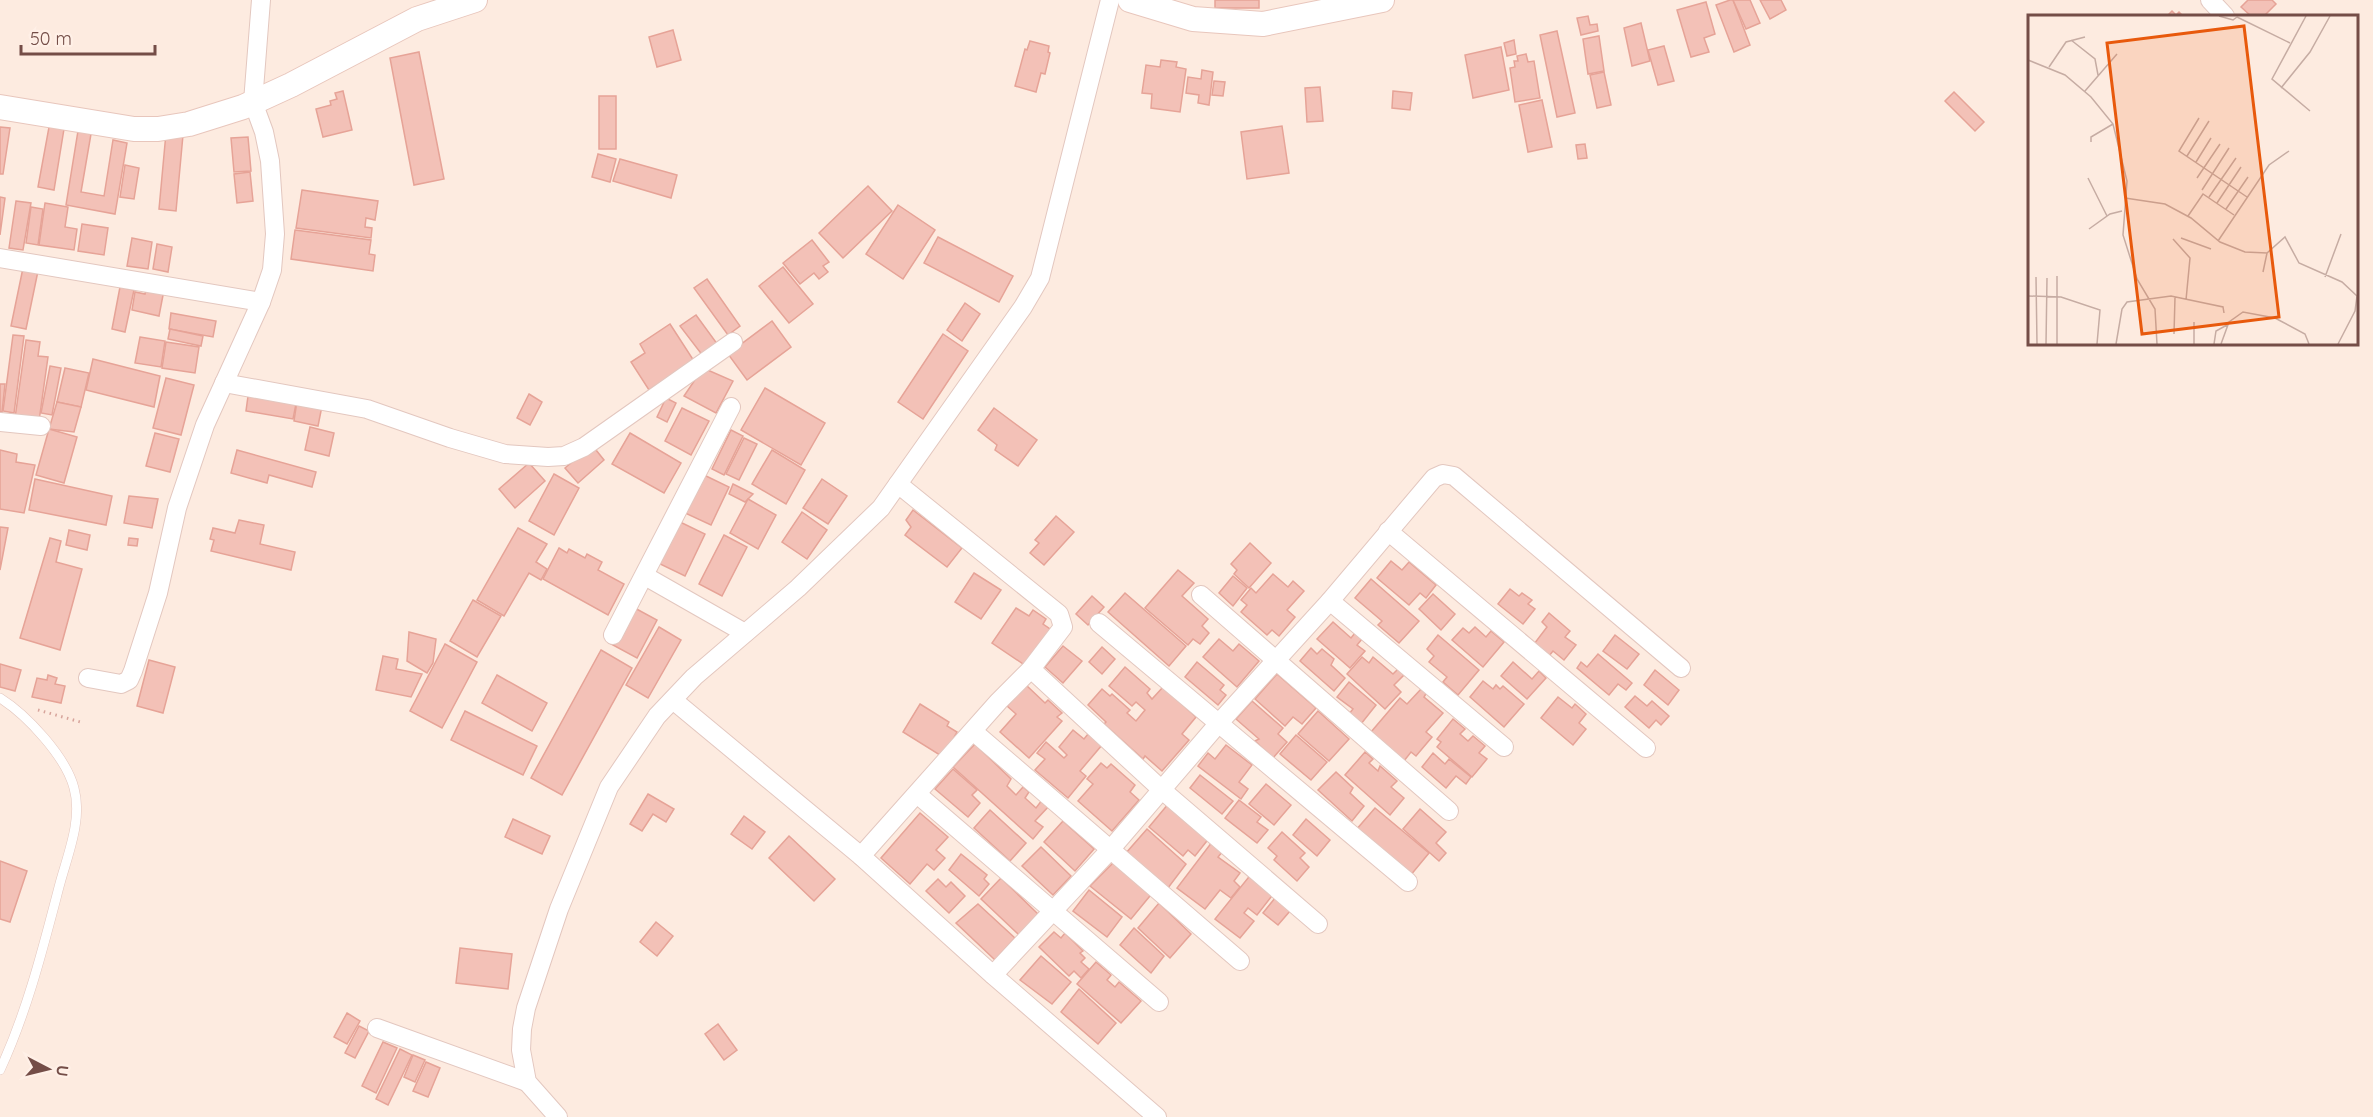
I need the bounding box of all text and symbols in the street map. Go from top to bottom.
inset map [2028,15,2358,345]
scale bar [21,18,154,56]
text: 50 m [30,27,72,50]
north arrow [18,1039,78,1099]
text: U [52,1064,74,1078]

